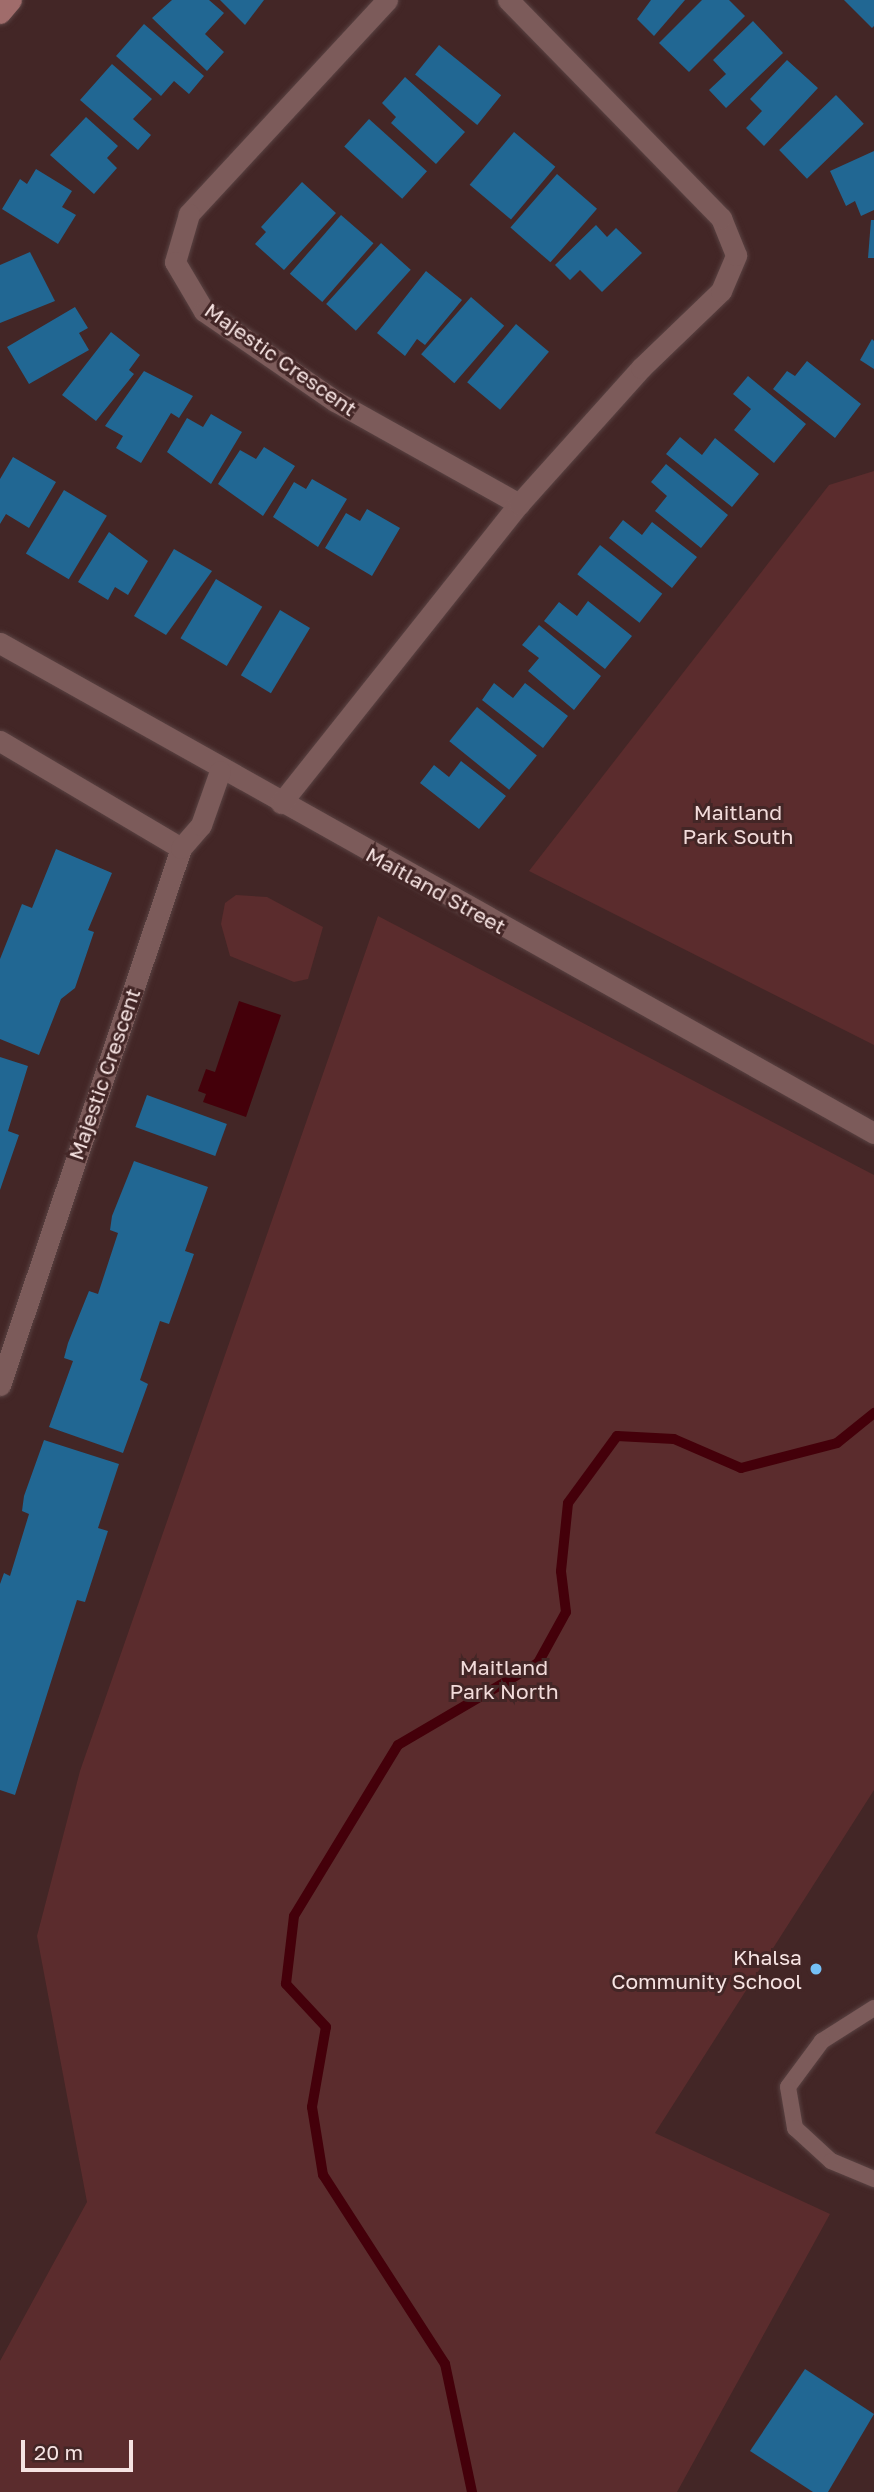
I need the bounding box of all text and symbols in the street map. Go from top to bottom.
street label: Majestic Crescent [200,297,362,421]
park label: Maitland Park South [683,799,793,849]
street label: Maitland Street [362,841,510,939]
street label: Majestic Crescent [63,985,145,1163]
park label: Maitland Park North [449,1654,559,1704]
place label: Khalsa Community School [611,1944,802,1994]
marker: Khalsa Community School [808,1961,824,1977]
scale bar [24,2426,136,2470]
text: 20 m [34,2439,83,2465]

